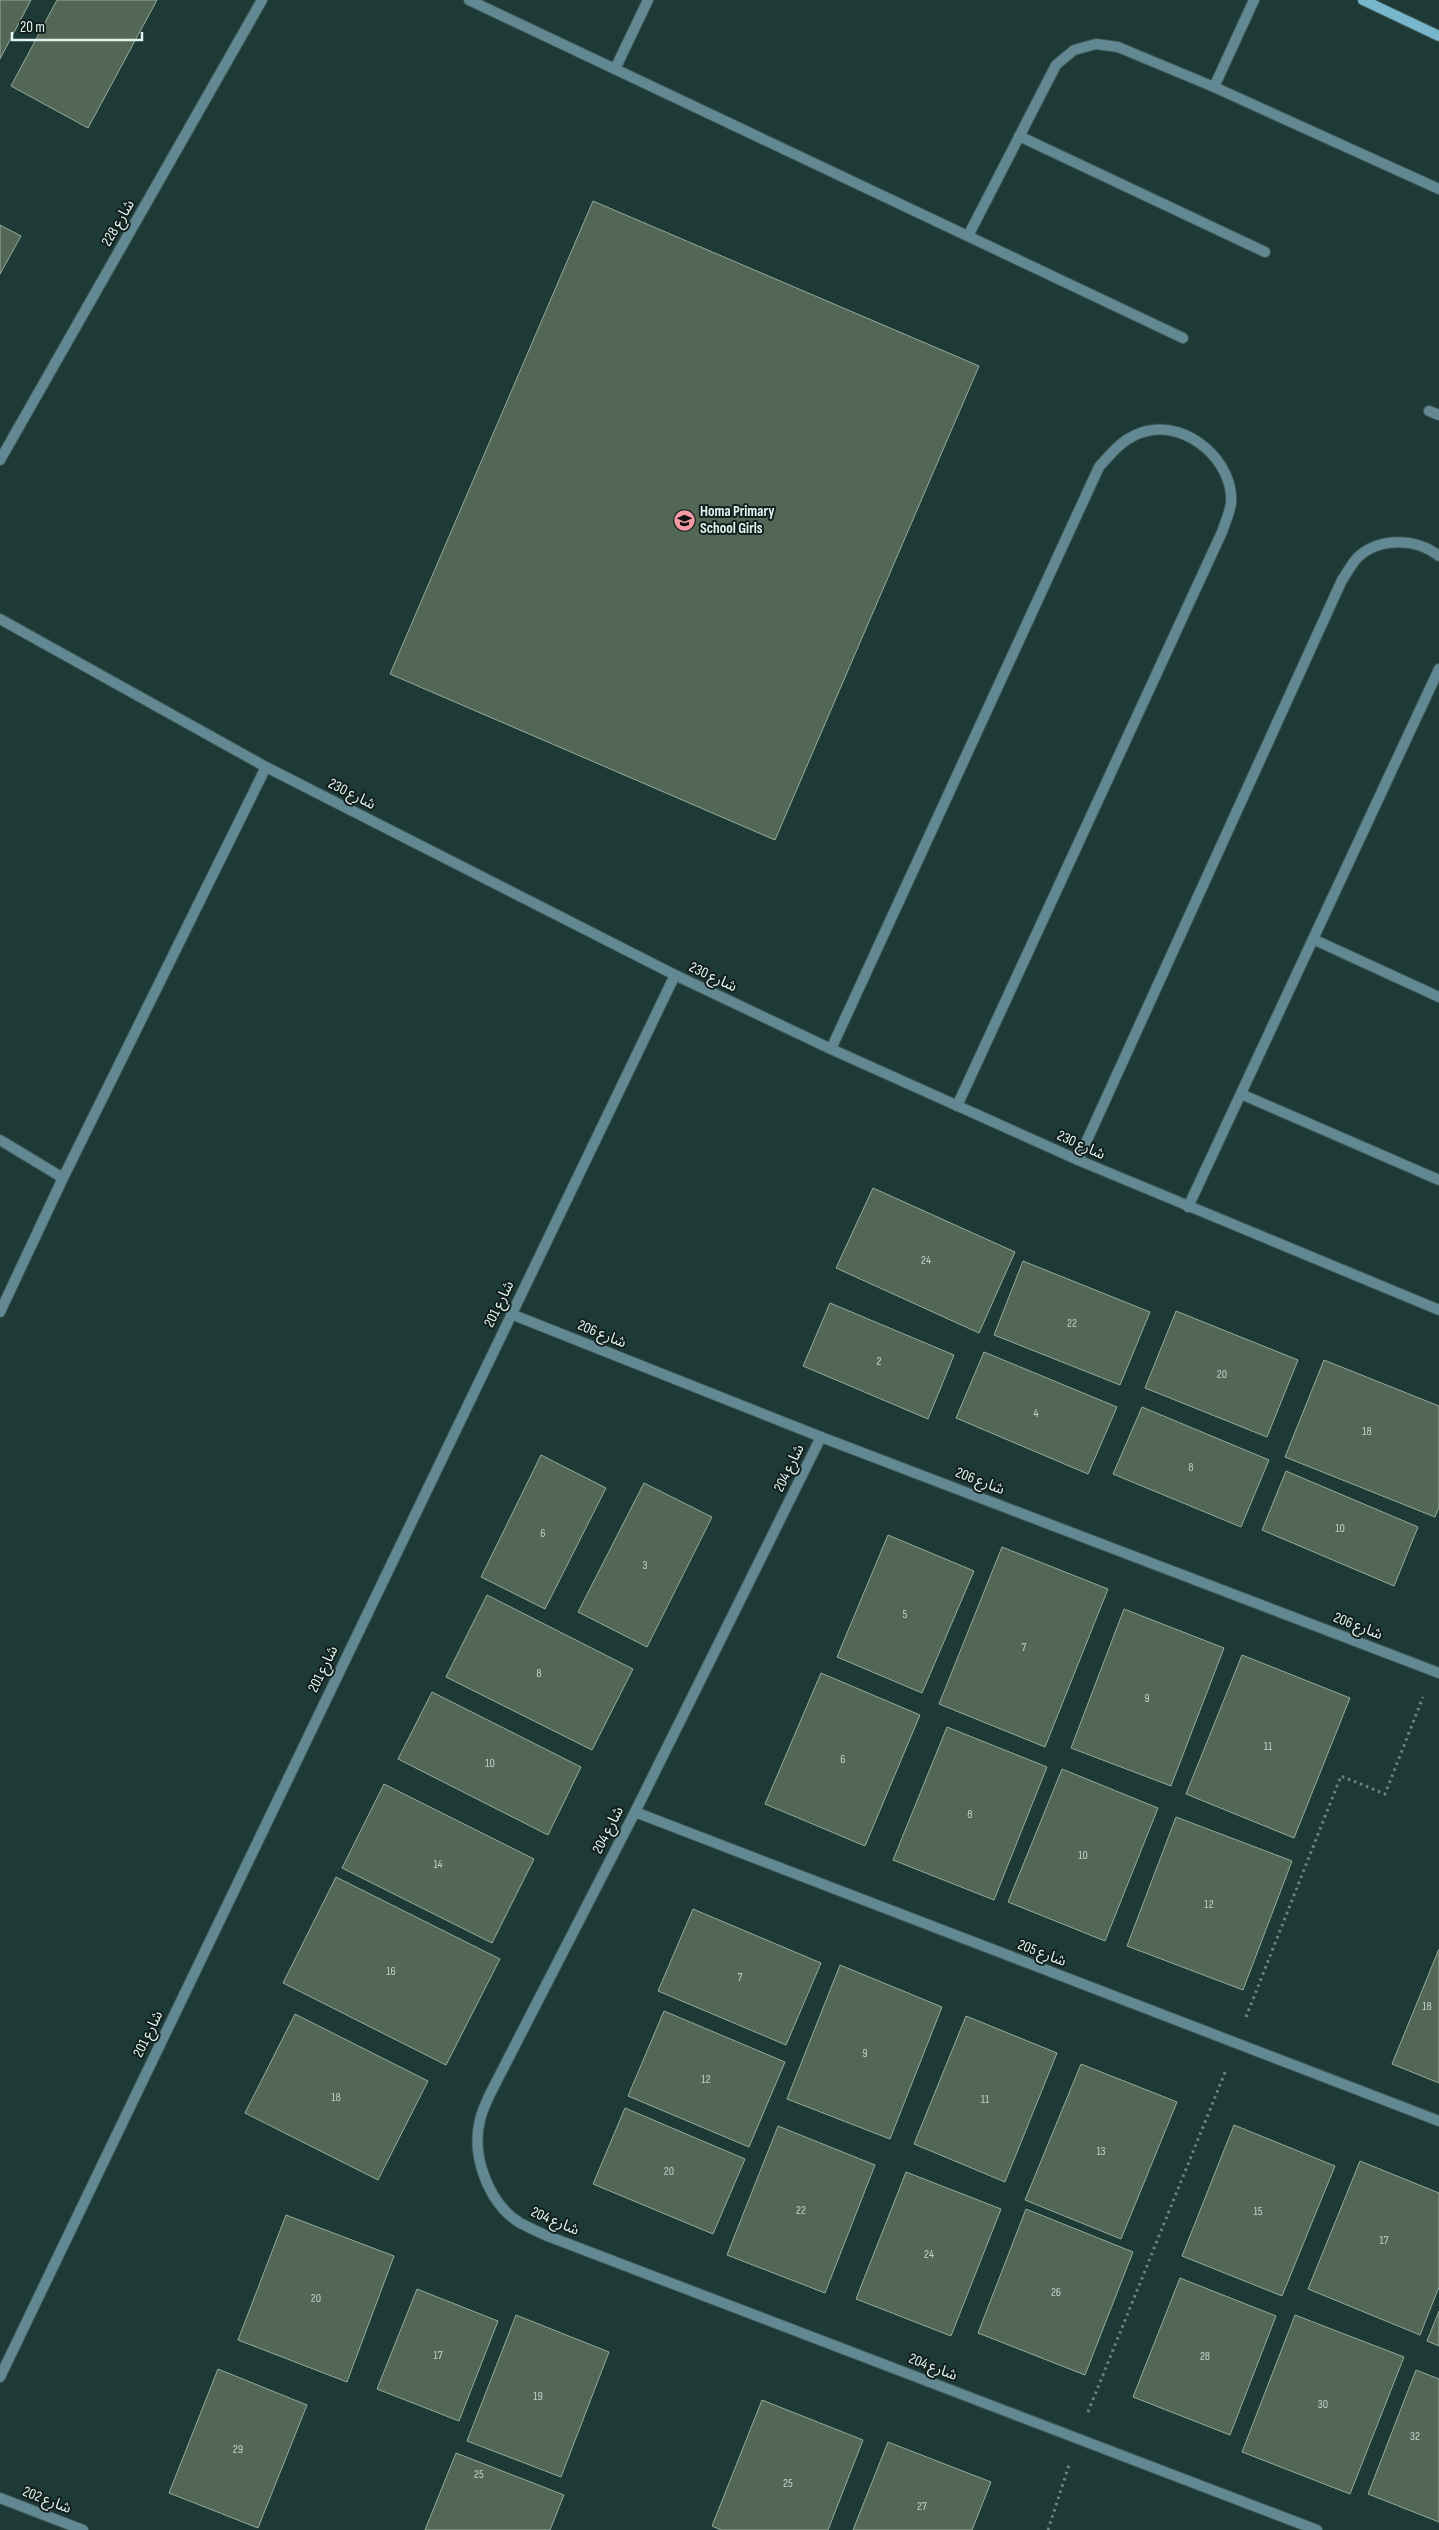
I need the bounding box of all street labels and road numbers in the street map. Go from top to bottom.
street label: شارع 228 [97,196,141,251]
street label: شارع 230 [324,774,379,816]
street label: شارع 230 [685,958,740,998]
street label: شارع 230 [1053,1126,1108,1166]
street label: شارع 201 [480,1277,520,1331]
street label: شارع 206 [574,1316,629,1354]
street label: شارع 204 [769,1441,811,1496]
street label: شارع 206 [952,1463,1007,1501]
street label: شارع 206 [1330,1608,1385,1646]
street label: شارع 201 [304,1642,344,1696]
street label: شارع 204 [588,1803,630,1858]
street label: شارع 205 [1014,1935,1069,1973]
street label: شارع 201 [129,2007,169,2061]
street label: شارع 204 [527,2202,582,2242]
street label: شارع 204 [905,2349,960,2387]
street label: شارع 202 [19,2482,74,2520]

